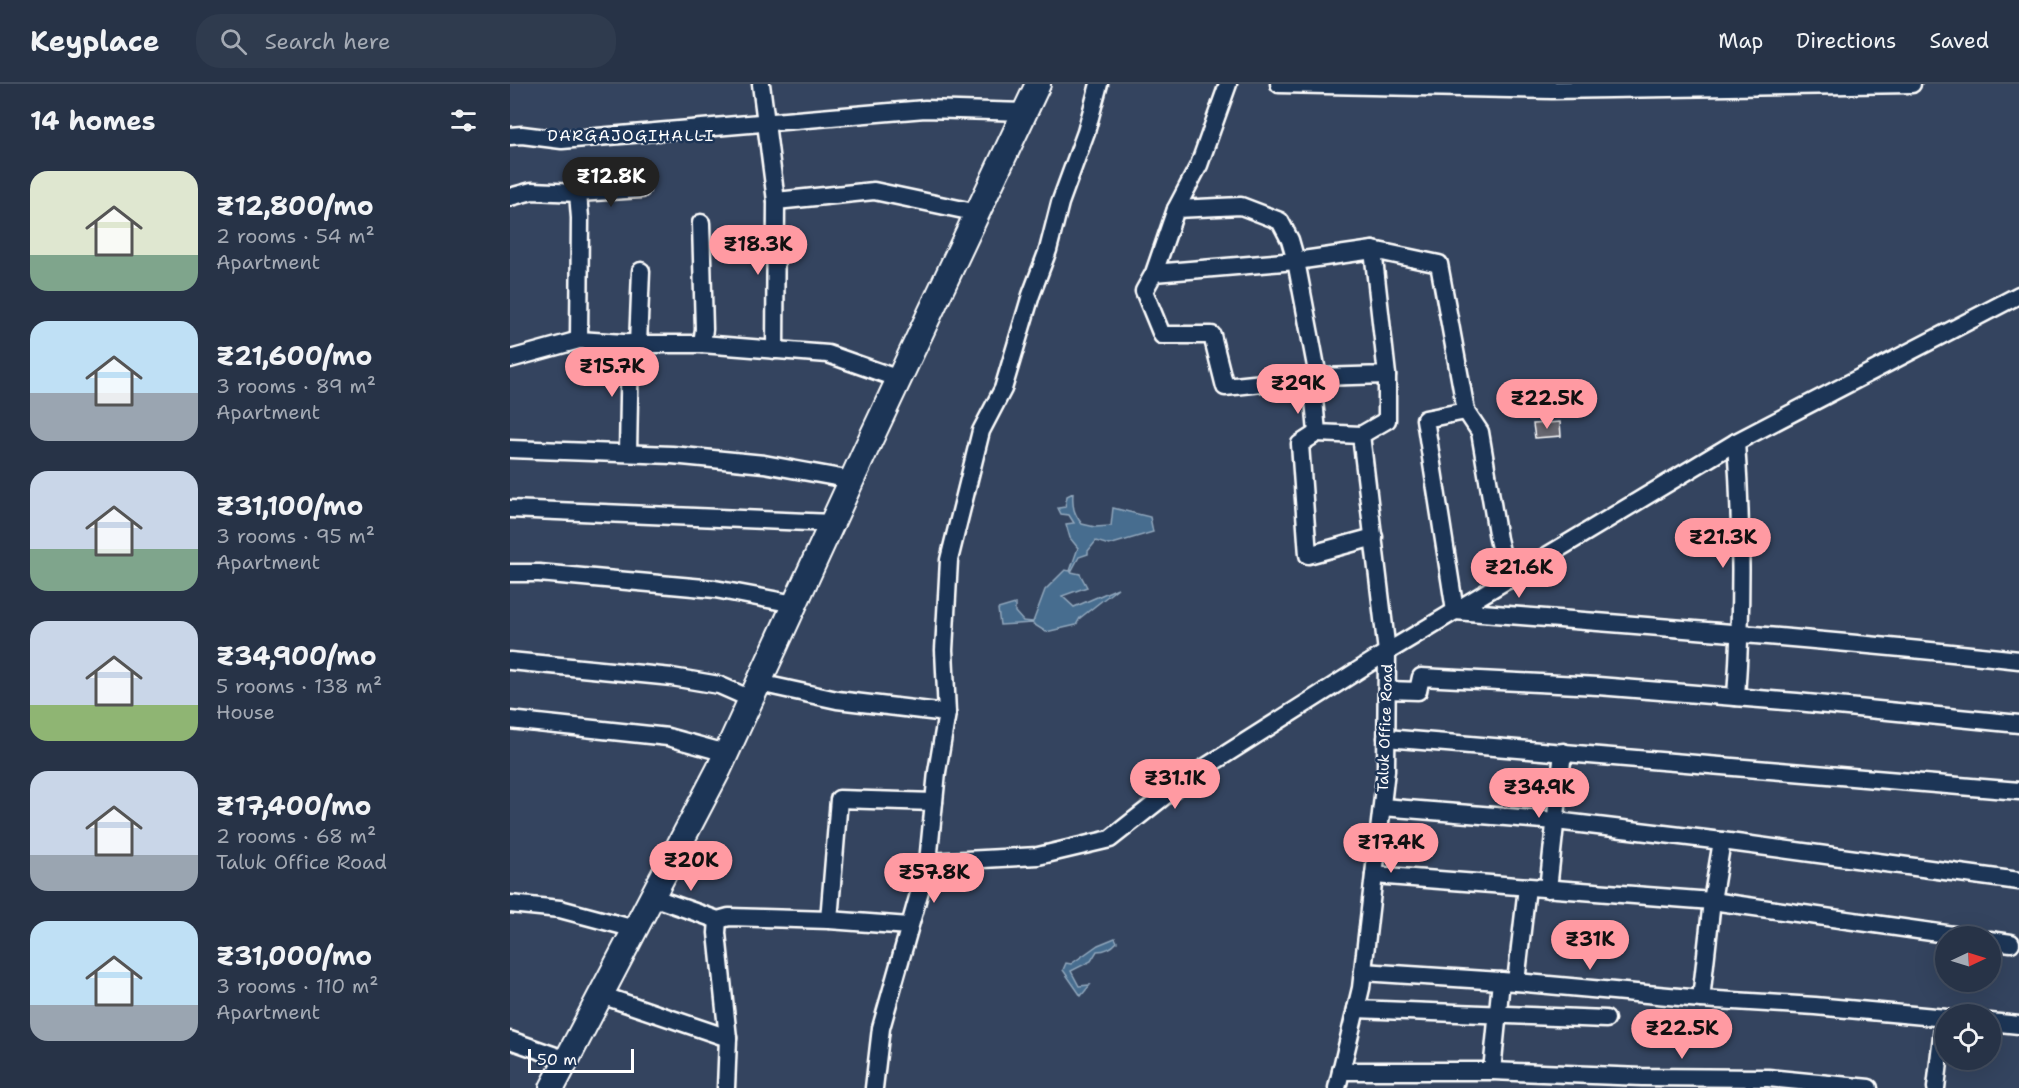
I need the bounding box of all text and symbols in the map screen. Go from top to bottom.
search box [196,14,616,68]
text: Keyplace [30,22,160,60]
icon: search [217,25,250,58]
text: Search here [265,27,390,56]
text: Map [1718,27,1763,55]
text: Directions [1796,27,1896,55]
text: Saved [1929,27,1989,55]
text: 14 homes [30,103,156,138]
icon: filters [447,104,480,137]
district label: DARGAJOGIHALLI [547,125,715,146]
pin: ₹12.8K [562,157,660,208]
text: ₹12.8K [576,163,646,189]
text: ₹12,800/mo [216,188,374,223]
icon: home [78,195,150,267]
text: 2 rooms · 54 m² [216,223,375,249]
pin: ₹18.3K [709,225,807,276]
text: ₹18.3K [723,231,793,257]
text: Apartment [216,249,320,275]
text: ₹21,600/mo [216,338,372,373]
icon: home [78,345,150,417]
pin: ₹15.7K [563,347,661,398]
text: ₹15.7K [579,353,645,379]
pin: ₹29K [1262,364,1334,415]
text: ₹29K [1271,370,1325,396]
text: 3 rooms · 89 m² [216,373,376,399]
pin: ₹22.5K [1498,379,1596,430]
text: ₹22.5K [1510,385,1584,411]
text: Apartment [216,399,320,425]
text: ₹31,100/mo [216,488,363,523]
icon: home [78,495,150,567]
pin: ₹21.3K [1674,518,1772,569]
text: 3 rooms · 95 m² [216,523,375,549]
text: ₹21.3K [1689,524,1757,550]
pin: ₹21.6K [1470,548,1568,599]
text: Apartment [216,549,320,575]
text: ₹21.6K [1485,554,1553,580]
text: ₹34,900/mo [216,638,377,673]
icon: home [78,645,150,717]
street label: Taluk Office Road [1373,663,1397,792]
text: 5 rooms · 138 m² [216,673,382,699]
text: House [216,699,275,725]
pin: ₹31.1K [1126,759,1224,810]
text: ₹31.1K [1144,765,1206,791]
pin: ₹34.9K [1490,768,1588,819]
text: ₹34.9K [1503,774,1575,800]
text: ₹17,400/mo [216,788,371,823]
icon: home [78,795,150,867]
text: 2 rooms · 68 m² [216,823,376,849]
pin: ₹17.4K [1342,823,1440,874]
text: ₹17.4K [1357,829,1425,855]
pin: ₹20K [655,841,727,892]
text: ₹20K [663,847,719,873]
text: Taluk Office Road [216,849,387,875]
pin: ₹57.8K [885,853,983,904]
text: ₹57.8K [898,859,970,885]
pin: ₹31K [1554,920,1626,971]
text: ₹31K [1565,926,1615,952]
north arrow [1935,926,2001,992]
map controls [1935,926,2001,1070]
text: ₹31,000/mo [216,938,372,973]
icon: home [78,945,150,1017]
text: 3 rooms · 110 m² [216,973,379,999]
text: Apartment [216,999,320,1025]
button: locate [1935,1004,2001,1070]
pin: ₹22.5K [1633,1009,1731,1060]
text: ₹22.5K [1645,1015,1719,1041]
scale bar [528,1046,634,1074]
text: 50 m [537,1049,577,1070]

